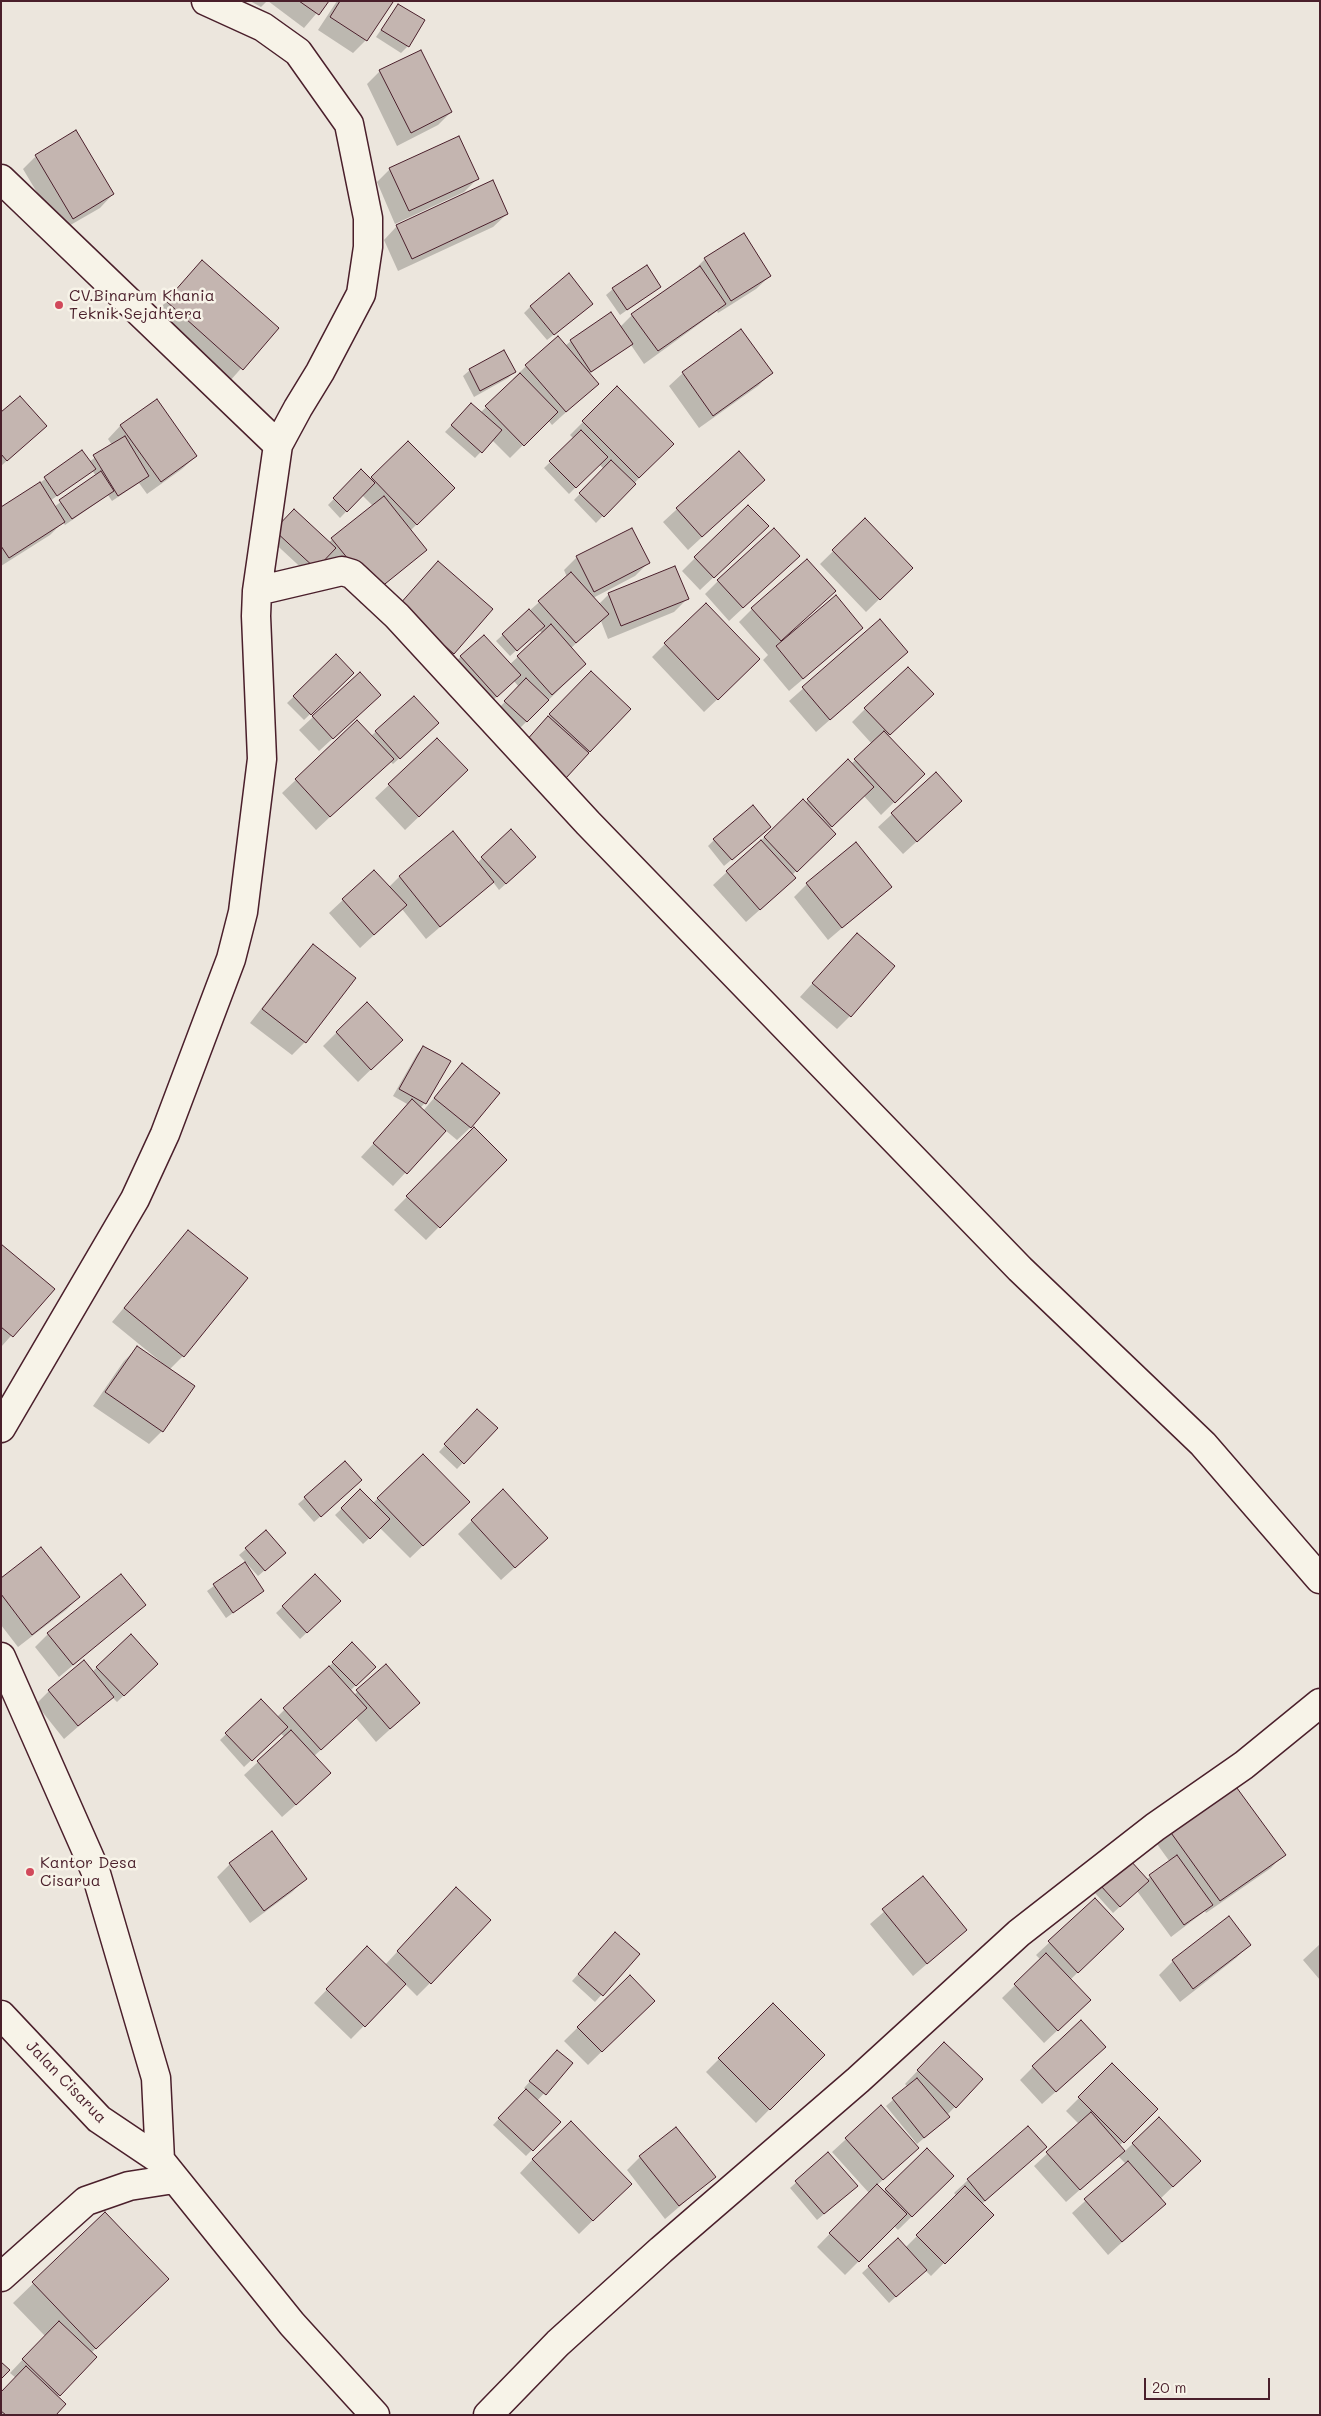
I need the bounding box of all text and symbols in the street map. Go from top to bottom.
place label: CV.Binarum Khania Teknik Sejahtera [69,286,215,324]
marker: CV.Binarum Khania Teknik Sejahtera [53,299,65,311]
place label: Kantor Desa Cisarua [40,1853,137,1891]
marker: Kantor Desa Cisarua [24,1866,36,1878]
street label: Jalan Cisarua [22,2037,110,2127]
scale bar [1146,2368,1272,2400]
text: 20 m [1152,2377,1186,2397]

